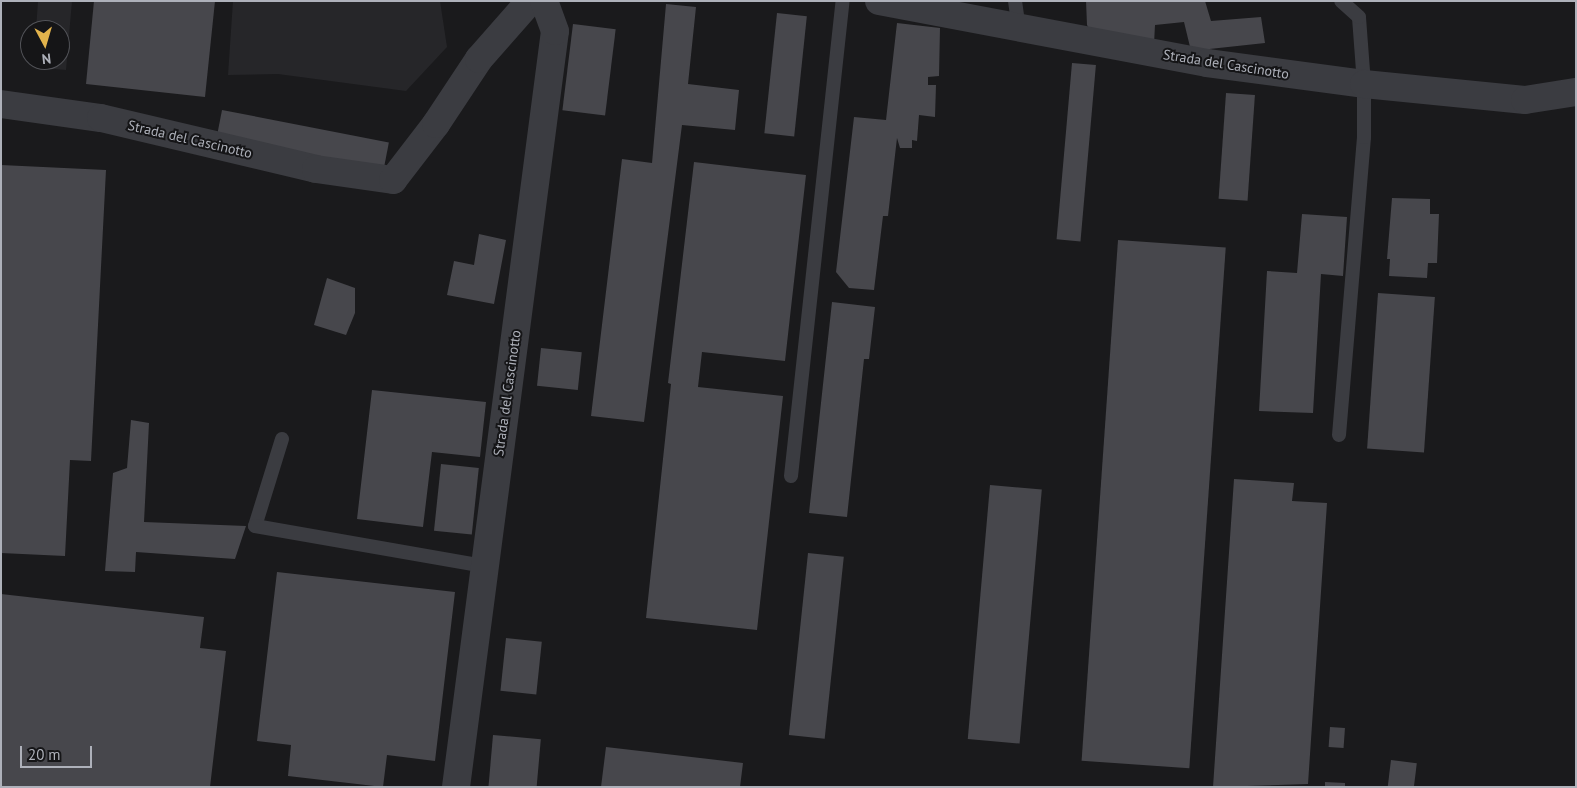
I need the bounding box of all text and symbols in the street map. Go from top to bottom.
north arrow [20,20,70,70]
street label: Strada del Cascinotto [1162,46,1290,82]
text: N [41,49,52,68]
street label: Strada del Cascinotto [126,117,254,161]
street label: Strada del Cascinotto [490,329,524,457]
scale bar [22,736,95,768]
text: 20 m [28,745,61,764]

